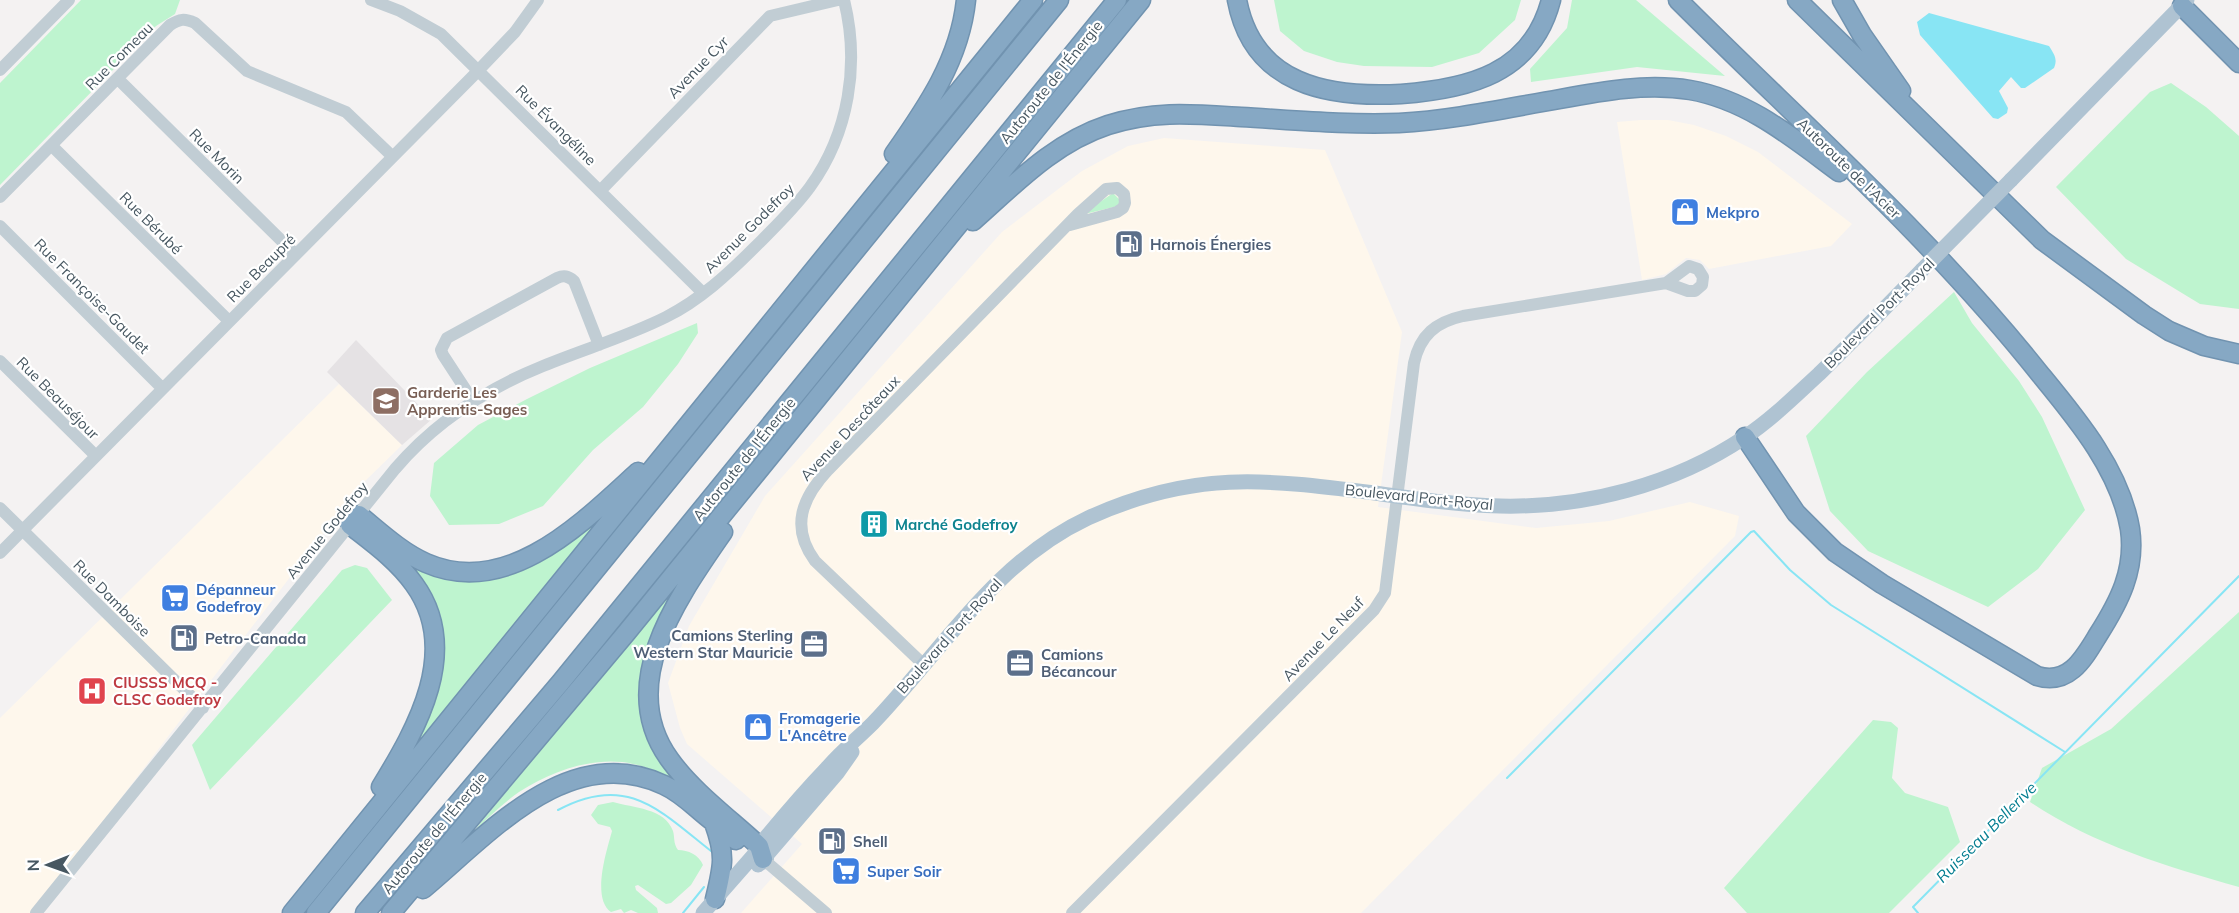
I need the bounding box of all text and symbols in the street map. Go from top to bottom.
street label: Autoroute de l'Énergie [995,17,1107,147]
street label: Rue Comeau [81,18,157,94]
street label: Avenue Cyr [664,31,733,102]
street label: Rue Évangéline [512,81,600,169]
street label: Autoroute de l'Acier [1793,114,1905,223]
street label: Rue Morin [185,124,249,188]
street label: Avenue Godefroy [700,179,798,277]
street label: Rue Bérubé [116,188,186,258]
shop icon: Mekpro [1669,196,1701,228]
place label: Mekpro [1706,203,1760,222]
fuel station icon: Harnois Énergies [1113,228,1145,260]
street label: Rue Beaupré [223,230,299,306]
street label: Rue Françoise-Gaudet [30,234,154,358]
place label: Harnois Énergies [1150,235,1271,254]
street label: Boulevard Port-Royal [1820,254,1938,372]
street label: Rue Beauséjour [13,353,104,444]
street label: Avenue Descôteaux [796,371,904,485]
place label: Garderie Les Apprentis-Sages [407,383,527,419]
school or university icon: Garderie Les Apprentis-Sages [370,385,402,417]
street label: Autoroute de l'Énergie [688,394,800,524]
street label: Avenue Godefroy [282,477,372,582]
street label: Boulevard Port-Royal [1344,480,1494,514]
building icon: Marché Godefroy [858,508,890,540]
place label: Marché Godefroy [895,515,1019,534]
street label: Rue Damboise [69,555,155,641]
street label: Boulevard Port-Royal [892,574,1006,698]
place label: Dépanneur Godefroy [196,580,276,616]
supermarket icon: Dépanneur Godefroy [159,582,191,614]
street label: Avenue Le Neuf [1278,592,1368,685]
fuel station icon: Petro-Canada [168,622,200,654]
place label: Camions Sterling Western Star Mauricie [633,626,793,662]
office icon: Camions Sterling Western Star Mauricie [798,628,830,660]
place label: Petro-Canada [205,629,306,648]
place label: Camions Bécancour [1041,645,1117,681]
office icon: Camions Bécancour [1004,647,1036,679]
place label: CIUSSS MCQ - CLSC Godefroy [113,673,222,709]
hospital icon: CIUSSS MCQ - CLSC Godefroy [76,675,108,707]
place label: Fromagerie L'Ancêtre [779,709,860,745]
shop icon: Fromagerie L'Ancêtre [742,711,774,743]
street label: Autoroute de l'Énergie [378,768,490,898]
water label: Ruisseau Bellerive [1931,777,2041,887]
fuel station icon: Shell [816,825,848,857]
place label: Shell [853,832,888,851]
north arrow [18,835,78,895]
supermarket icon: Super Soir [830,855,862,887]
text: N [23,859,43,871]
place label: Super Soir [867,862,942,881]

